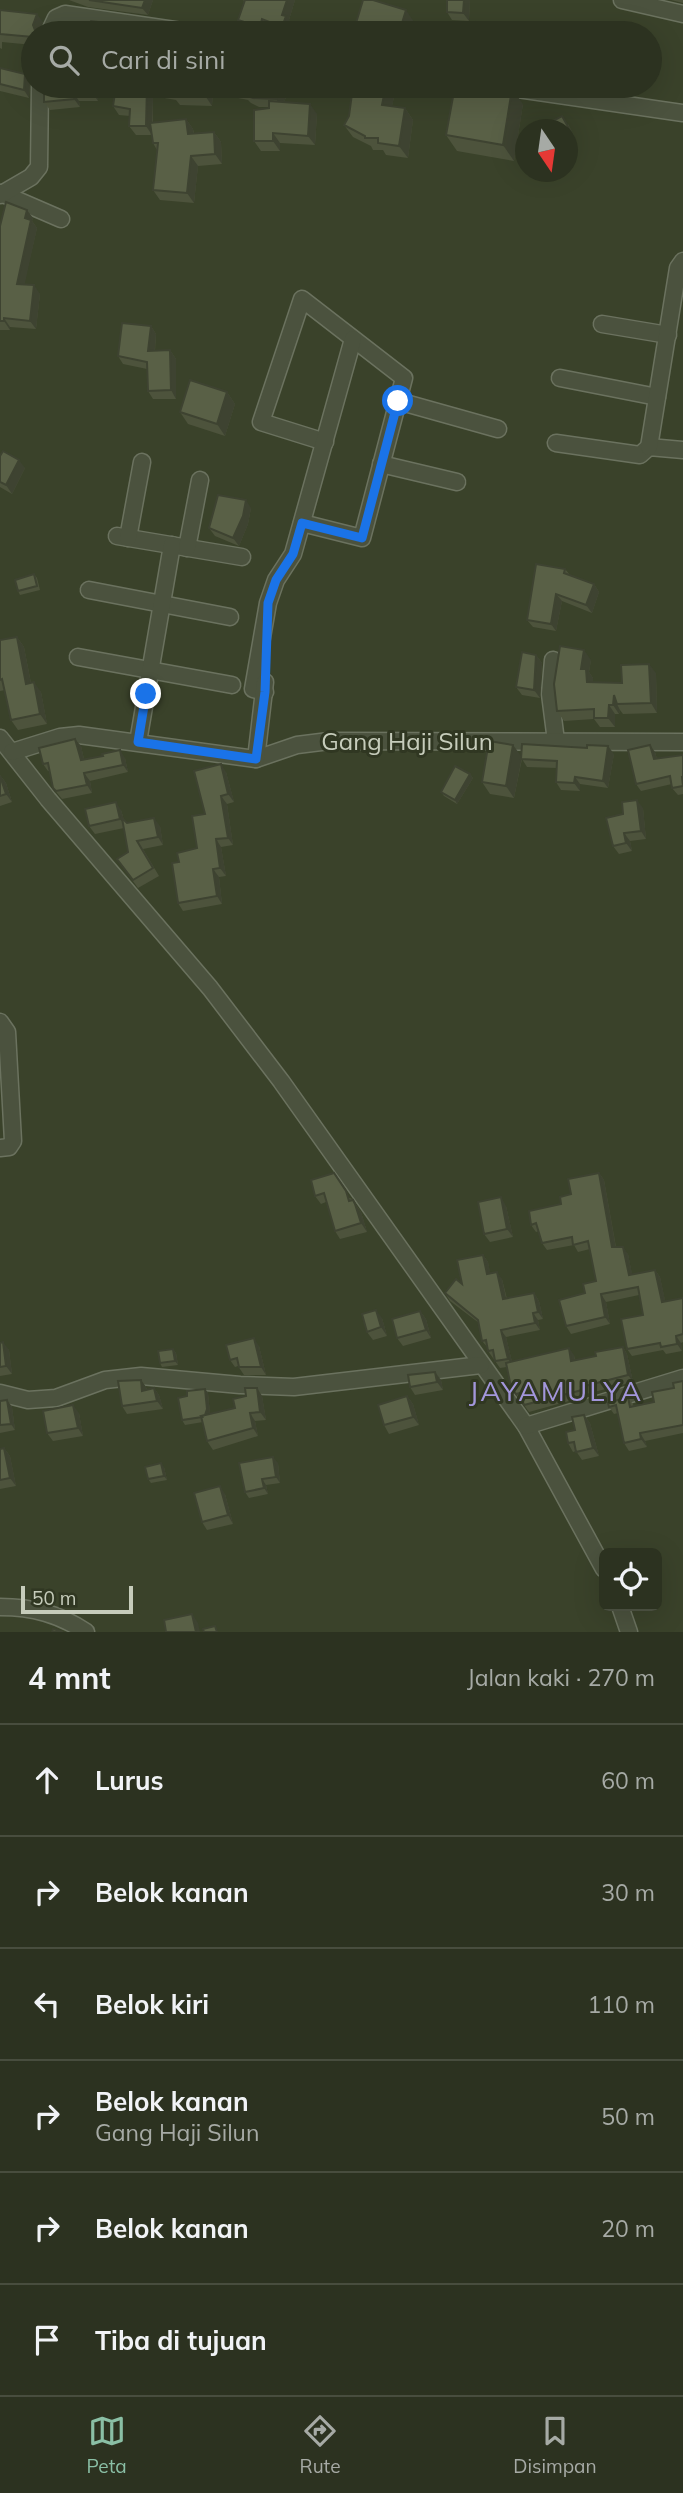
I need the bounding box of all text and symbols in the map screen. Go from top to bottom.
search box [21,21,662,98]
icon: search [45,41,83,79]
text: Cari di sini [101,43,225,76]
north arrow [515,119,578,182]
route start [382,385,413,416]
route end [130,678,161,709]
street label: Gang Haji Silun [321,726,493,756]
district label: JAYAMULYA [469,1373,643,1408]
map controls [599,1548,662,1611]
button: locate [599,1548,662,1611]
scale bar [21,1583,133,1615]
text: 50 m [32,1586,76,1610]
text: 4 mnt [28,1659,111,1697]
text: Jalan kaki · 270 m [467,1663,655,1692]
icon: ahead [28,1761,66,1799]
text: Lurus [95,1764,164,1797]
text: 60 m [601,1766,655,1795]
icon: right [28,1873,66,1911]
text: Belok kanan [95,1876,249,1909]
text: 30 m [601,1878,655,1907]
icon: left [28,1985,66,2023]
text: Belok kiri [95,1988,209,2021]
text: 110 m [587,1990,655,2019]
text: Belok kanan [95,2085,249,2118]
icon: right [28,2097,66,2135]
text: 50 m [601,2102,655,2131]
text: Gang Haji Silun [95,2118,259,2147]
icon: right [28,2209,66,2247]
text: Belok kanan [95,2212,249,2245]
text: 20 m [601,2214,655,2243]
icon: arrive [28,2321,66,2359]
text: Tiba di tujuan [95,2324,267,2357]
tab: Peta [86,2412,127,2478]
tab: Rute [300,2412,341,2478]
tab: Disimpan [513,2412,597,2478]

